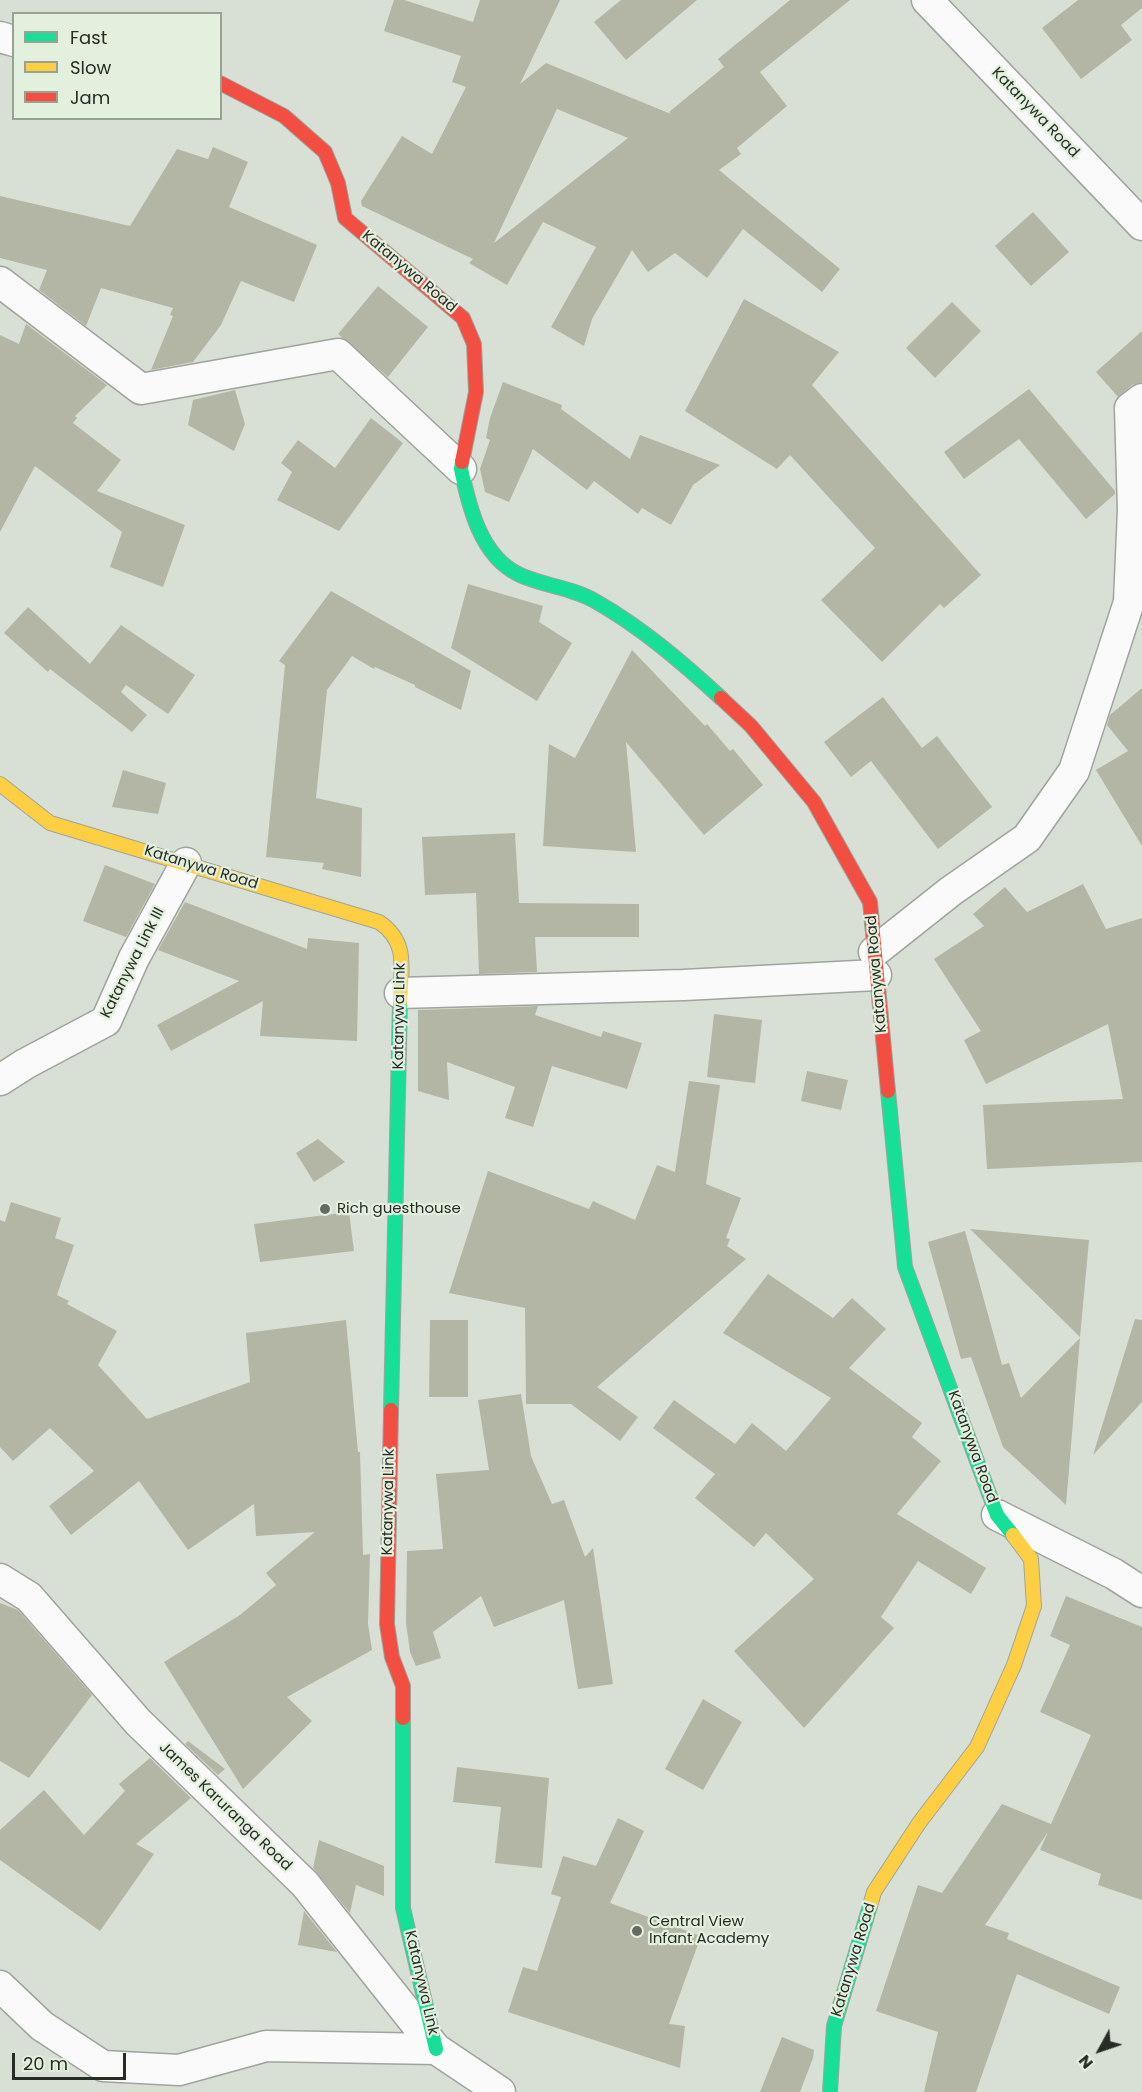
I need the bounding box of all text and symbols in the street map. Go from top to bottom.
legend [12,12,222,120]
text: Fast [70,25,107,50]
text: Slow [70,55,111,80]
street label: Katanywa Road [987,64,1083,162]
text: Jam [70,85,110,110]
street label: Katanywa Road [358,227,460,317]
street label: Katanywa Road [142,842,260,894]
street label: Katanywa Link III [97,905,169,1021]
street label: Katanywa Road [863,914,891,1034]
street label: Katanywa Link [390,962,410,1070]
place label: Rich guesthouse [337,1200,461,1218]
marker: Rich guesthouse [318,1202,332,1216]
street label: Katanywa Road [943,1388,1001,1506]
street label: Katanywa Link [379,1448,399,1556]
street label: James Karuranga Road [155,1739,295,1875]
street label: Katanywa Road [828,1901,880,2019]
place label: Central View Infant Academy [649,1913,769,1948]
marker: Central View Infant Academy [630,1924,644,1938]
street label: Katanywa Link [400,1929,442,2037]
north arrow [1070,2020,1130,2080]
scale bar [15,2041,129,2079]
text: N [1073,2050,1099,2074]
text: 20 m [23,2051,68,2076]

